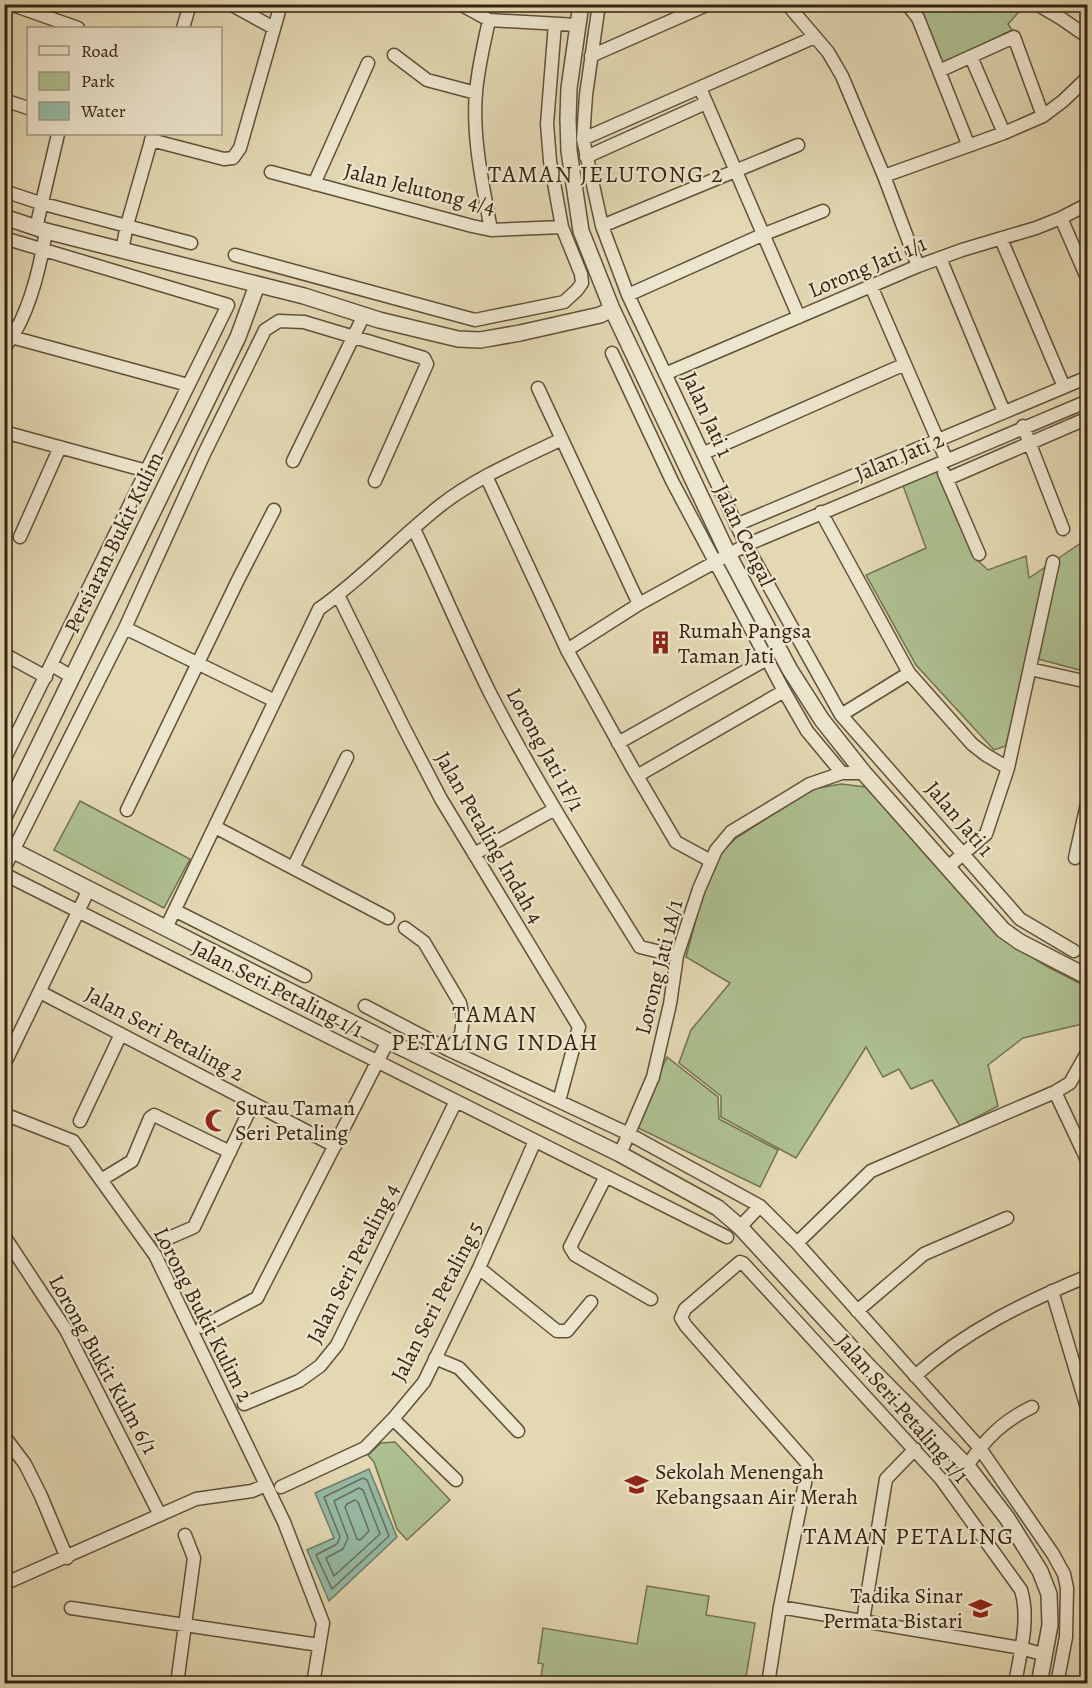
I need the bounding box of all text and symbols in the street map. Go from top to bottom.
legend [27,27,222,135]
text: Road [81,39,119,63]
text: Park [81,69,115,93]
text: Water [80,99,126,123]
street label: Jalan Jelutong 4/4 [341,156,499,222]
district label: TAMAN JELUTONG 2 [488,158,724,190]
street label: Lorong Jati 1/1 [804,229,931,305]
street label: Jalan Jati 1 [674,367,740,462]
street label: Jalan Jati 2 [850,425,948,489]
street label: Persiaran Bukit Kulim [57,447,171,638]
street label: Jalan Cengal [706,479,782,592]
place label: Rumah Pangsa Taman Jati [678,616,812,671]
building icon: Rumah Pangsa Taman Jati [647,630,673,656]
street label: Lorong Jati 1F/1 [499,682,591,817]
street label: Jalan Petaling Indah 4 [428,746,551,929]
street label: Jalan Jati 1 [918,774,1000,863]
street label: Lorong Jati 1A/1 [628,896,690,1038]
street label: Jalan Seri Petaling 1/1 [187,933,368,1045]
street label: Jalan Seri Petaling 2 [79,979,250,1089]
district label: TAMAN PETALING INDAH [391,998,599,1058]
place label: Surau Taman Seri Petaling [235,1093,355,1148]
mosque icon: Surau Taman Seri Petaling [204,1107,230,1133]
street label: Jalan Seri Petaling 4 [299,1178,406,1349]
street label: Jalan Seri Petaling 5 [384,1216,490,1387]
street label: Lorong Bukit Kulim 2 [146,1222,260,1407]
street label: Lorong Bukit Kulm 6/1 [41,1269,165,1460]
street label: Jalan Seri Petaling 1/1 [829,1328,975,1490]
place label: Sekolah Menengah Kebangsaan Air Merah [655,1457,858,1512]
school or university icon: Sekolah Menengah Kebangsaan Air Merah [624,1471,650,1497]
district label: TAMAN PETALING [803,1520,1015,1552]
place label: Tadika Sinar Permata Bistari [823,1581,963,1636]
school or university icon: Tadika Sinar Permata Bistari [968,1595,994,1621]

